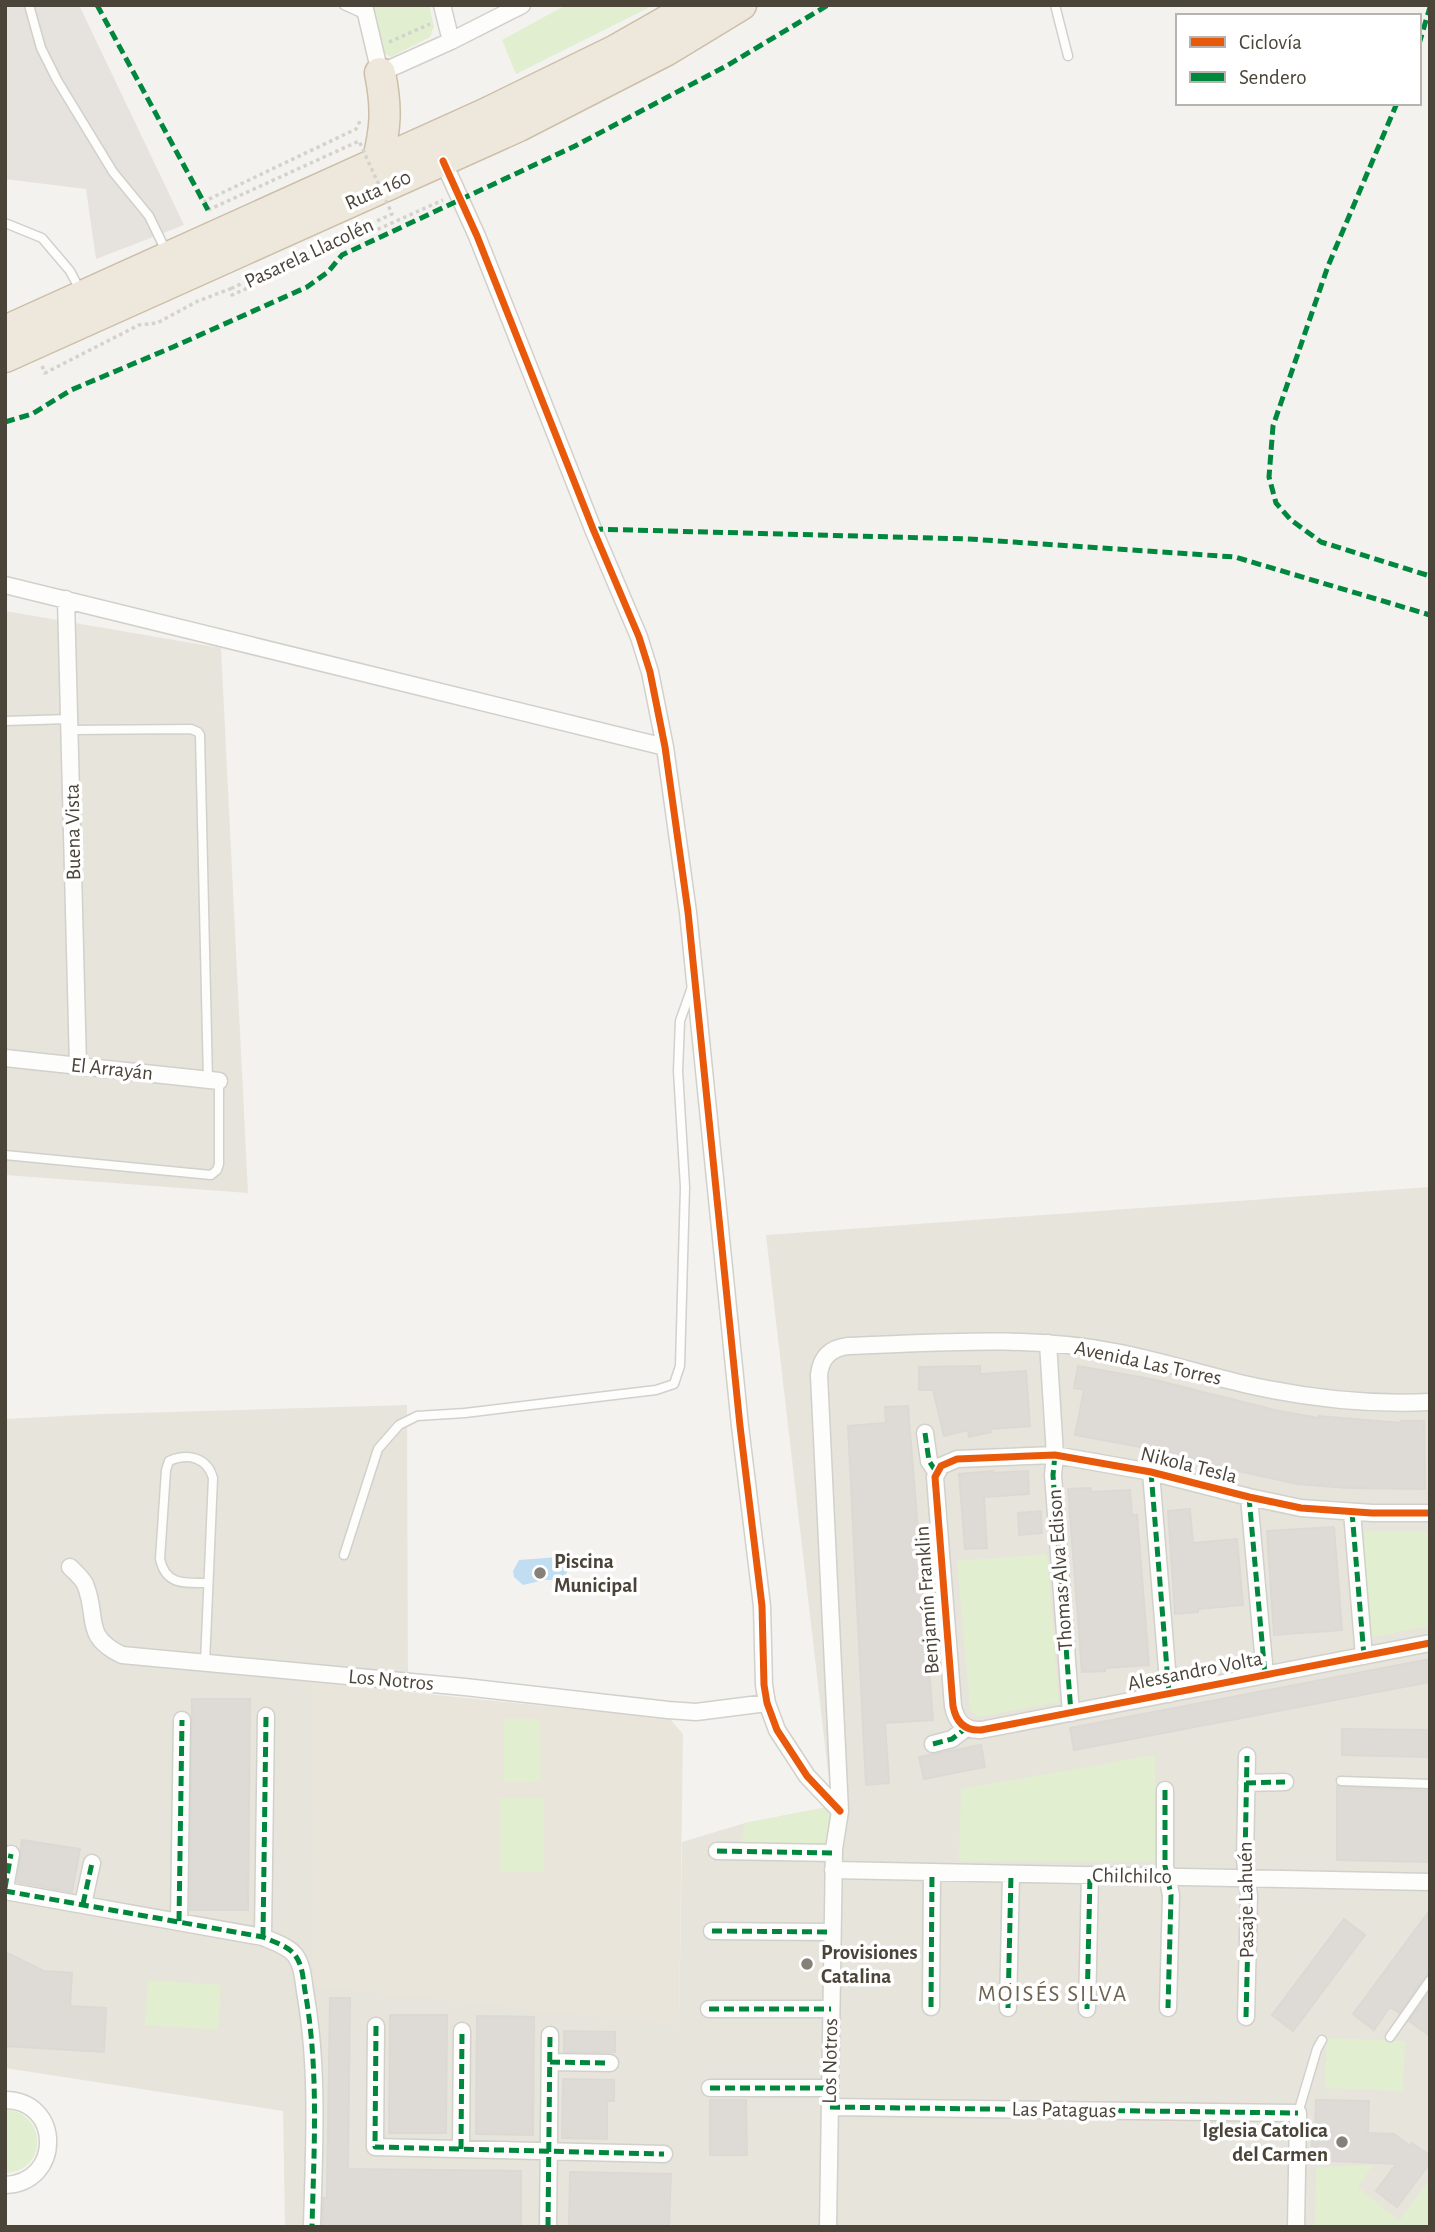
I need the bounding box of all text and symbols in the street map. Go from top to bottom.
legend [1176,14,1421,105]
text: Ciclovía [1239,32,1302,53]
text: Sendero [1239,67,1307,88]
street label: Ruta 160 [342,166,414,214]
street label: Pasarela Llacolén [241,214,377,292]
street label: Buena Vista [62,783,84,881]
street label: El Arrayán [70,1054,154,1084]
street label: Avenida Las Torres [1073,1337,1223,1389]
street label: Nikola Tesla [1139,1443,1240,1487]
street label: Thomas Alva Edison [1044,1488,1076,1652]
street label: Benjamín Franklin [911,1525,943,1675]
place label: Piscina Municipal [554,1551,638,1596]
marker: Piscina Municipal [532,1565,548,1581]
street label: Alessandro Volta [1126,1648,1265,1694]
street label: Los Notros [347,1666,435,1694]
street label: Pasaje Lahuén [1234,1841,1258,1959]
street label: Chilchilco [1092,1865,1172,1887]
place label: Provisiones Catalina [821,1942,918,1987]
marker: Provisiones Catalina [799,1956,815,1972]
district label: MOISÉS SILVA [978,1980,1128,2006]
street label: Los Notros [819,2018,841,2104]
street label: Las Pataguas [1012,2099,1116,2121]
place label: Iglesia Catolica del Carmen [1202,2120,1328,2165]
marker: Iglesia Catolica del Carmen [1334,2134,1350,2150]

